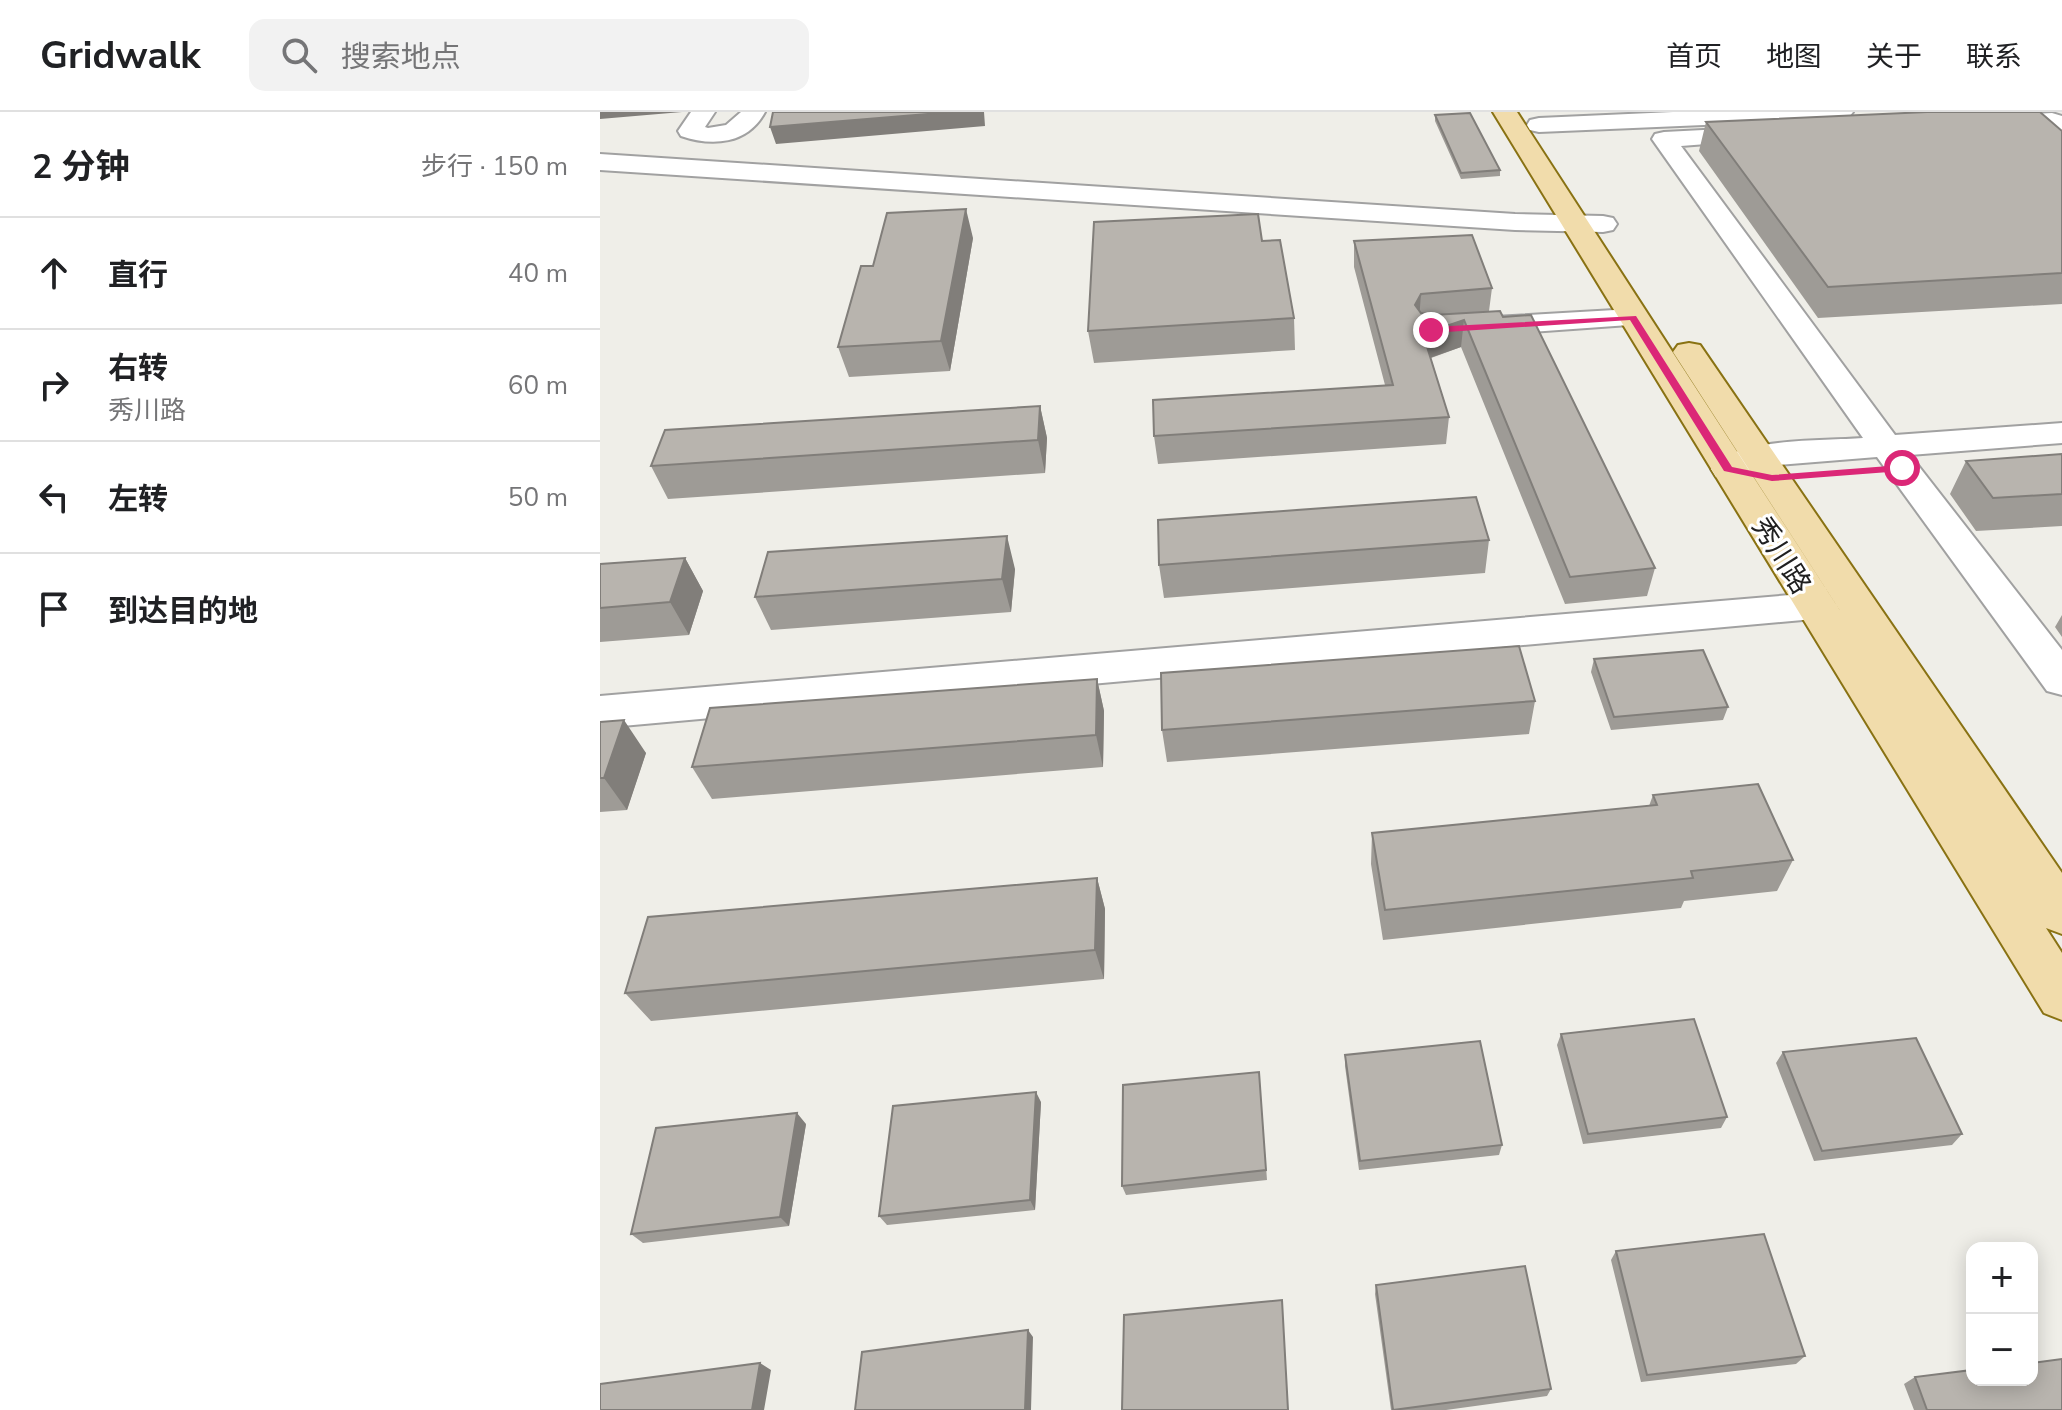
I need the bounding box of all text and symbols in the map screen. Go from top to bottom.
search box [249,19,809,91]
text: Gridwalk [40,30,201,81]
icon: search [277,33,321,77]
text: 搜索地点 [341,37,461,78]
text: 首页 [1666,38,1722,76]
text: 地图 [1766,38,1822,76]
text: 关于 [1866,38,1922,76]
text: 联系 [1966,38,2022,76]
text: 2 分钟 [32,144,130,190]
text: 步行 · 150 m [421,149,568,184]
icon: ahead [32,251,76,295]
text: 直行 [108,255,168,296]
text: 40 m [508,256,568,291]
route end [1413,312,1449,348]
text: 右转 [108,348,168,389]
icon: right [32,363,76,407]
text: 60 m [508,368,568,403]
text: 秀川路 [108,393,186,428]
route start [1884,450,1920,486]
icon: left [32,475,76,519]
text: 左转 [108,479,168,520]
text: 50 m [508,480,568,515]
street label: 秀川路 [1743,510,1820,601]
icon: arrive [32,587,76,631]
text: 到达目的地 [108,591,258,632]
map controls [1966,1242,2038,1386]
button: + [1966,1242,2038,1314]
button: − [1966,1314,2038,1386]

